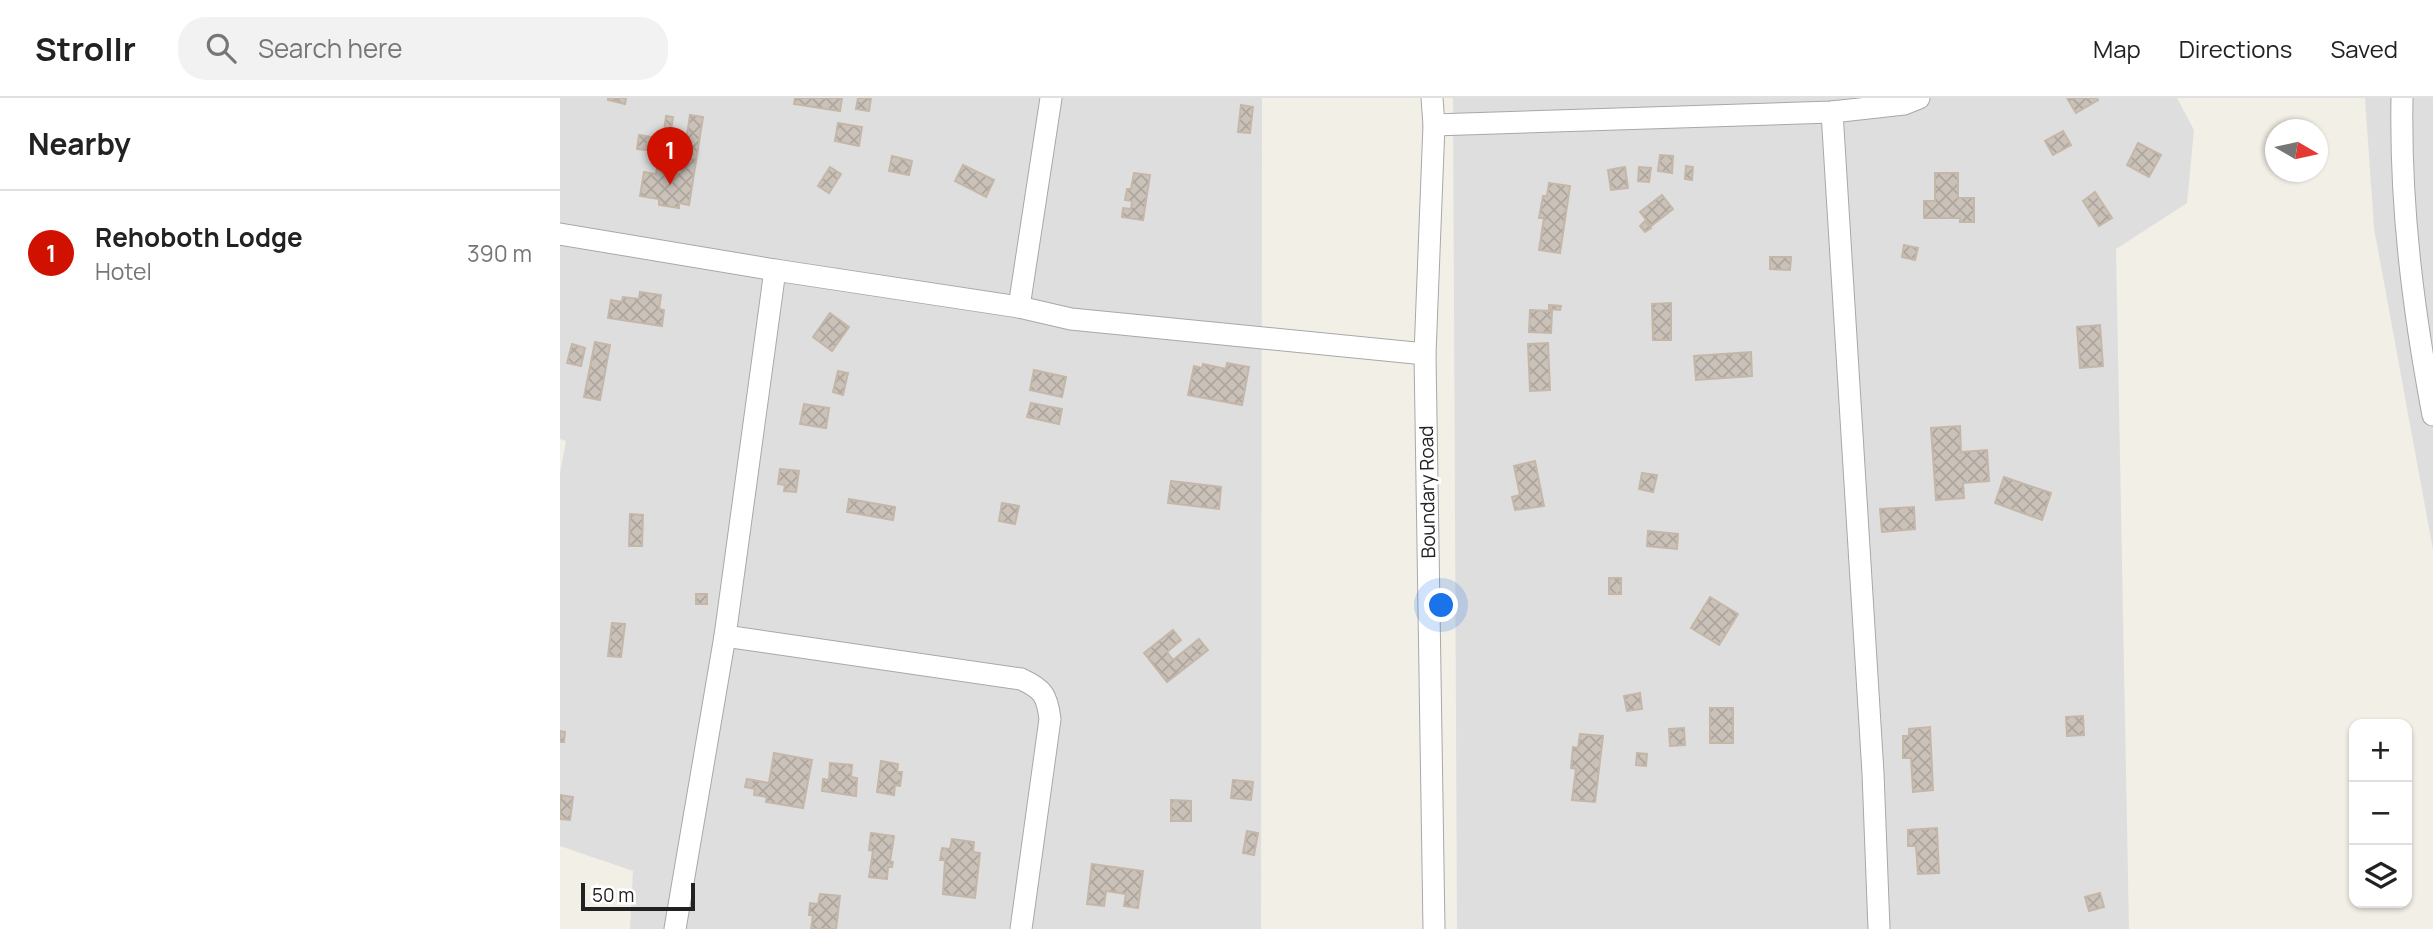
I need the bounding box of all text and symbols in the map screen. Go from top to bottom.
search box [178,17,668,80]
text: Strollr [35,26,136,71]
icon: search [202,29,240,67]
text: Search here [258,30,402,66]
text: Map [2093,32,2141,65]
text: Directions [2179,32,2292,65]
text: Saved [2330,32,2398,65]
north arrow [2265,119,2328,182]
text: Nearby [28,123,131,164]
pin: 1 [647,127,693,185]
text: Rehoboth Lodge [95,219,303,255]
text: 1 [46,237,56,269]
text: 390 m [467,237,532,269]
text: Hotel [95,255,152,287]
street label: Boundary Road [1413,425,1441,559]
your location [1424,588,1458,622]
map controls [2349,719,2412,908]
button: + [2349,719,2412,782]
button: − [2349,782,2412,845]
button: layers [2349,845,2412,908]
scale bar [581,880,695,912]
text: 50 m [592,882,634,908]

